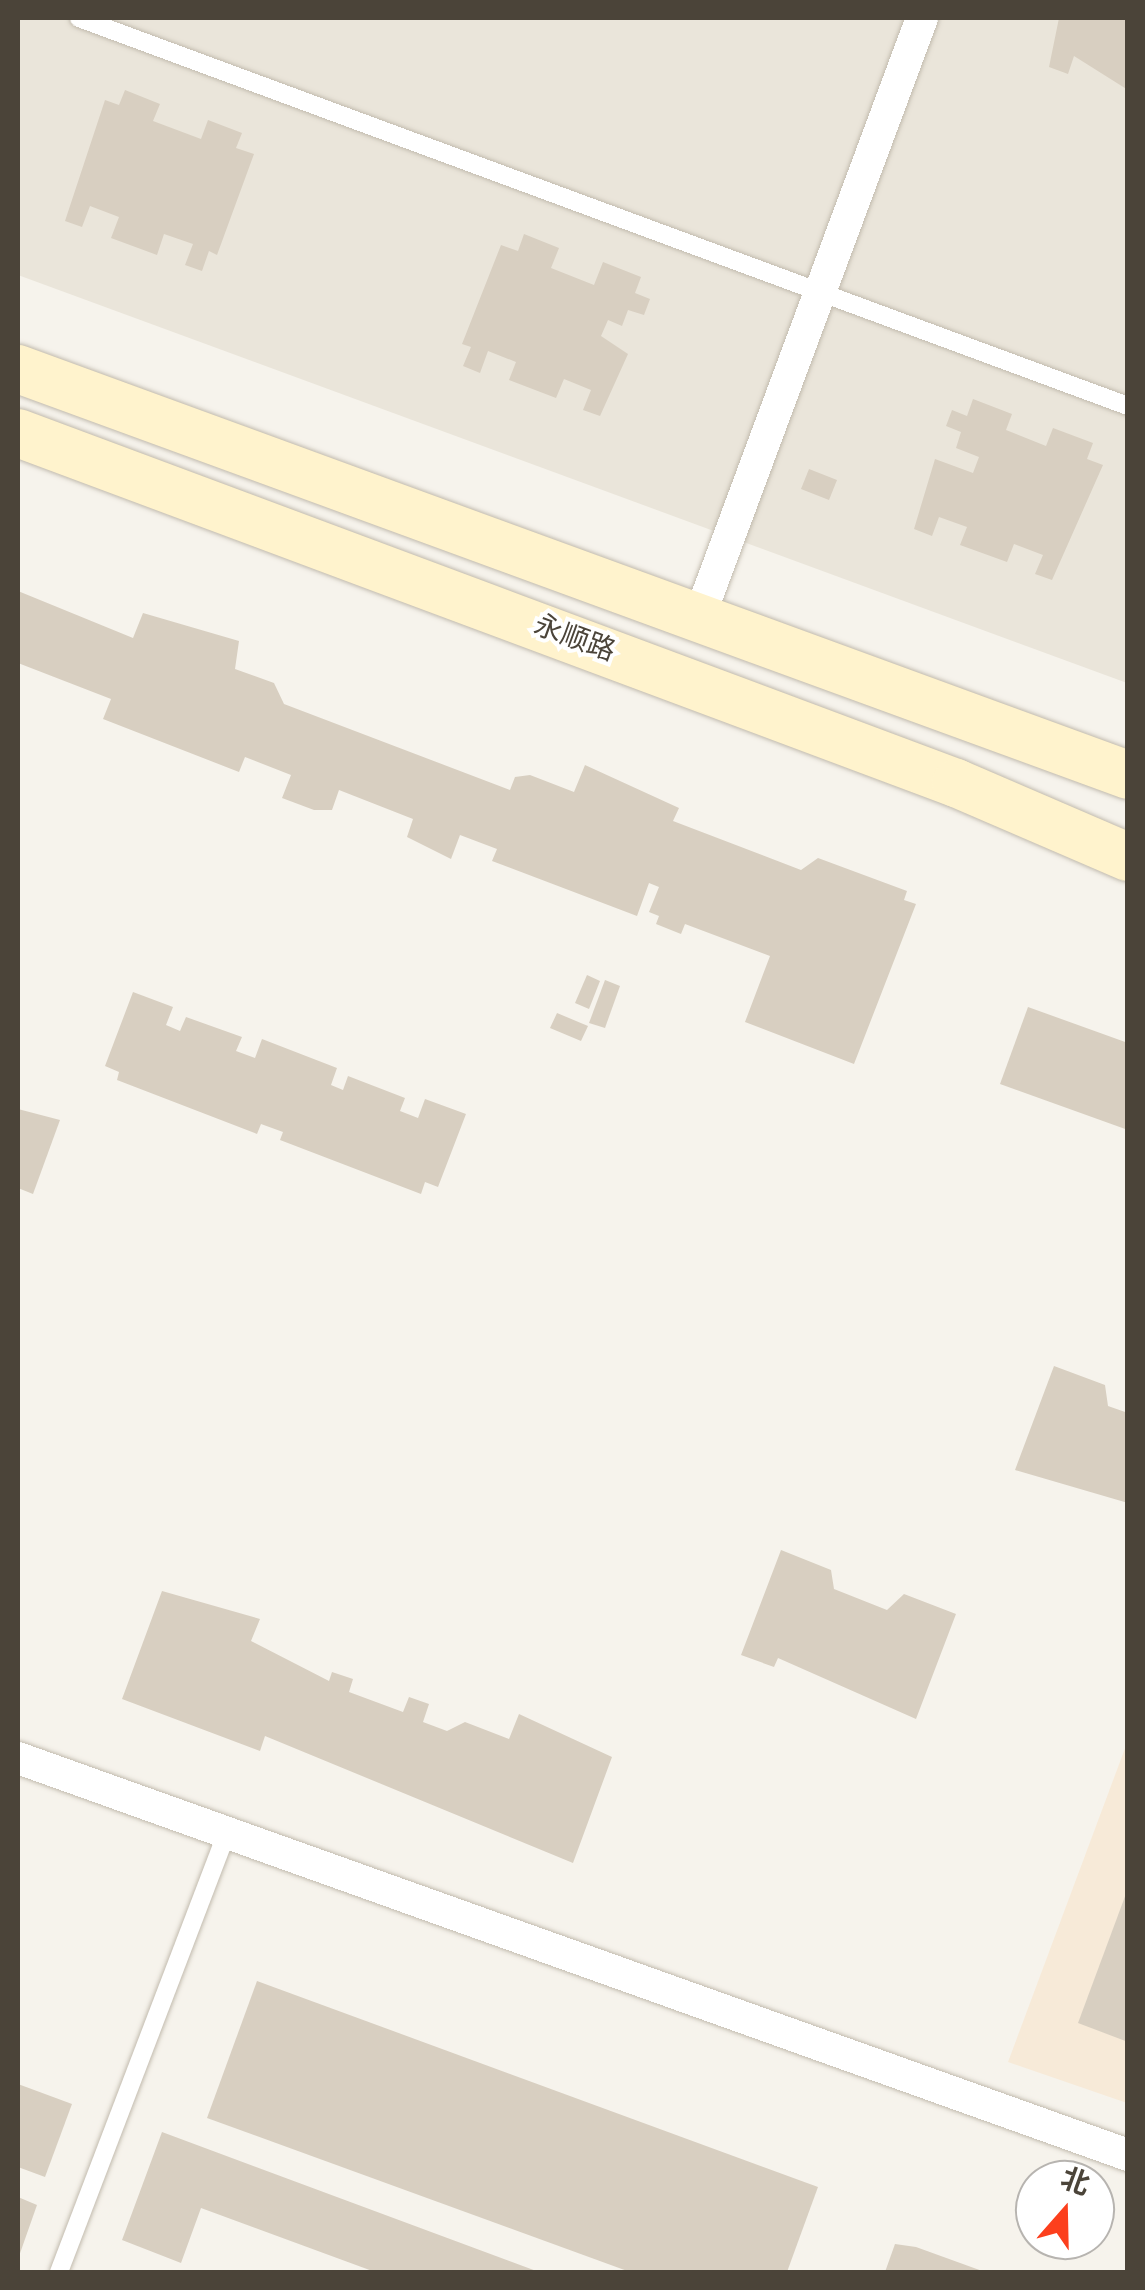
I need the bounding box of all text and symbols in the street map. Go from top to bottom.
street label: 永顺路 [529,610,619,670]
north arrow [1015,2160,1115,2260]
text: 北 [1055,2162,1094,2205]

